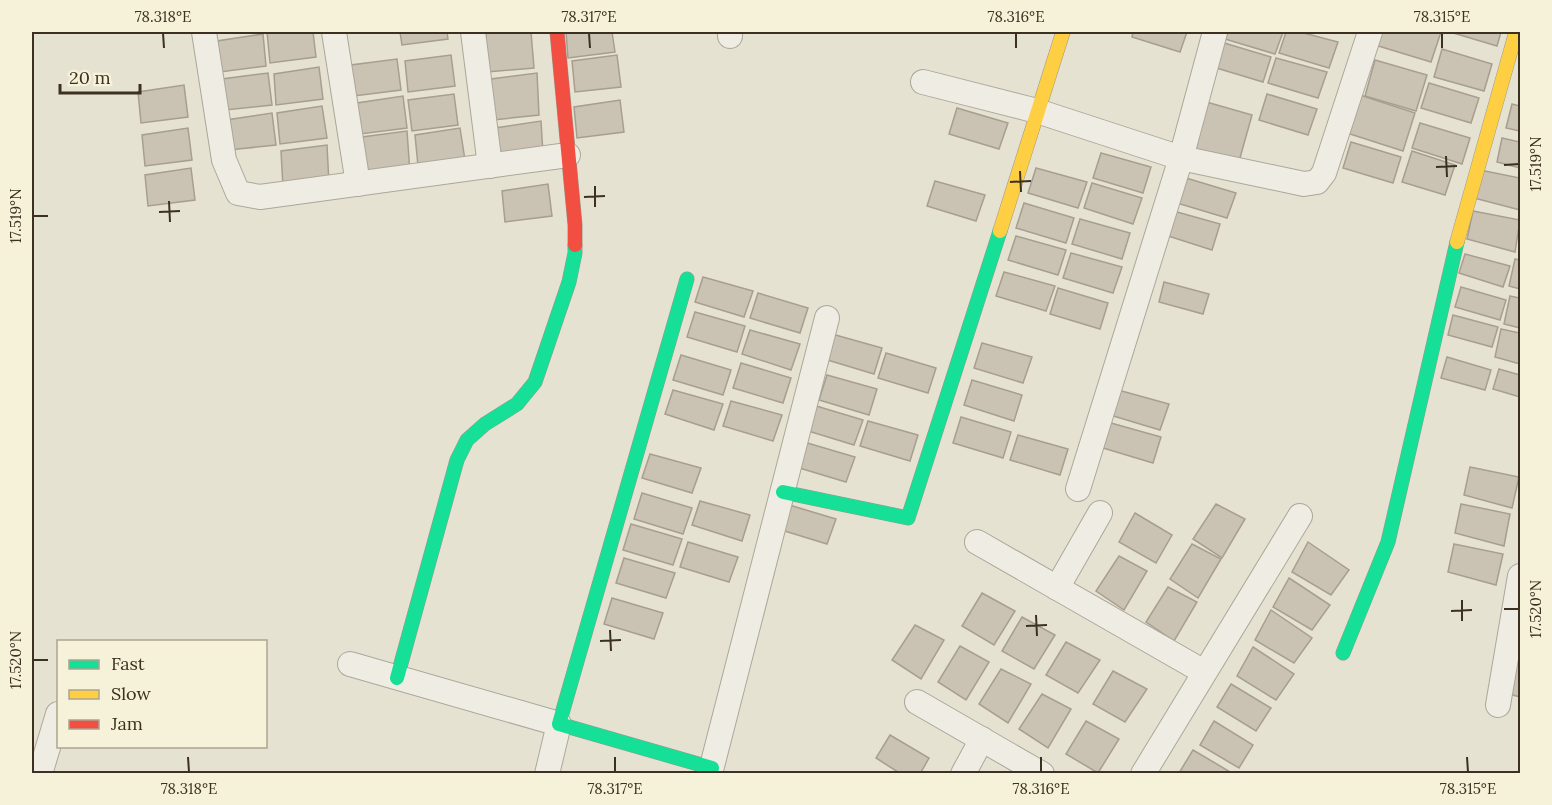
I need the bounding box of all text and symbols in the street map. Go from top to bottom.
text: 78.318°E [135,7,191,26]
text: 78.317°E [561,7,617,26]
text: 78.316°E [988,7,1044,26]
text: 78.315°E [1414,7,1470,26]
scale bar [60,57,140,95]
text: 20 m [69,66,111,89]
text: 17.519°N [1526,136,1545,192]
text: 17.519°N [6,188,25,244]
text: 17.520°N [1526,580,1545,638]
text: 17.520°N [6,631,25,689]
legend [57,640,267,748]
text: Fast [111,652,145,675]
text: Slow [111,682,151,705]
text: Jam [110,712,143,735]
text: 78.318°E [161,779,217,798]
text: 78.317°E [587,779,643,798]
text: 78.316°E [1013,779,1069,798]
text: 78.315°E [1440,779,1496,798]

